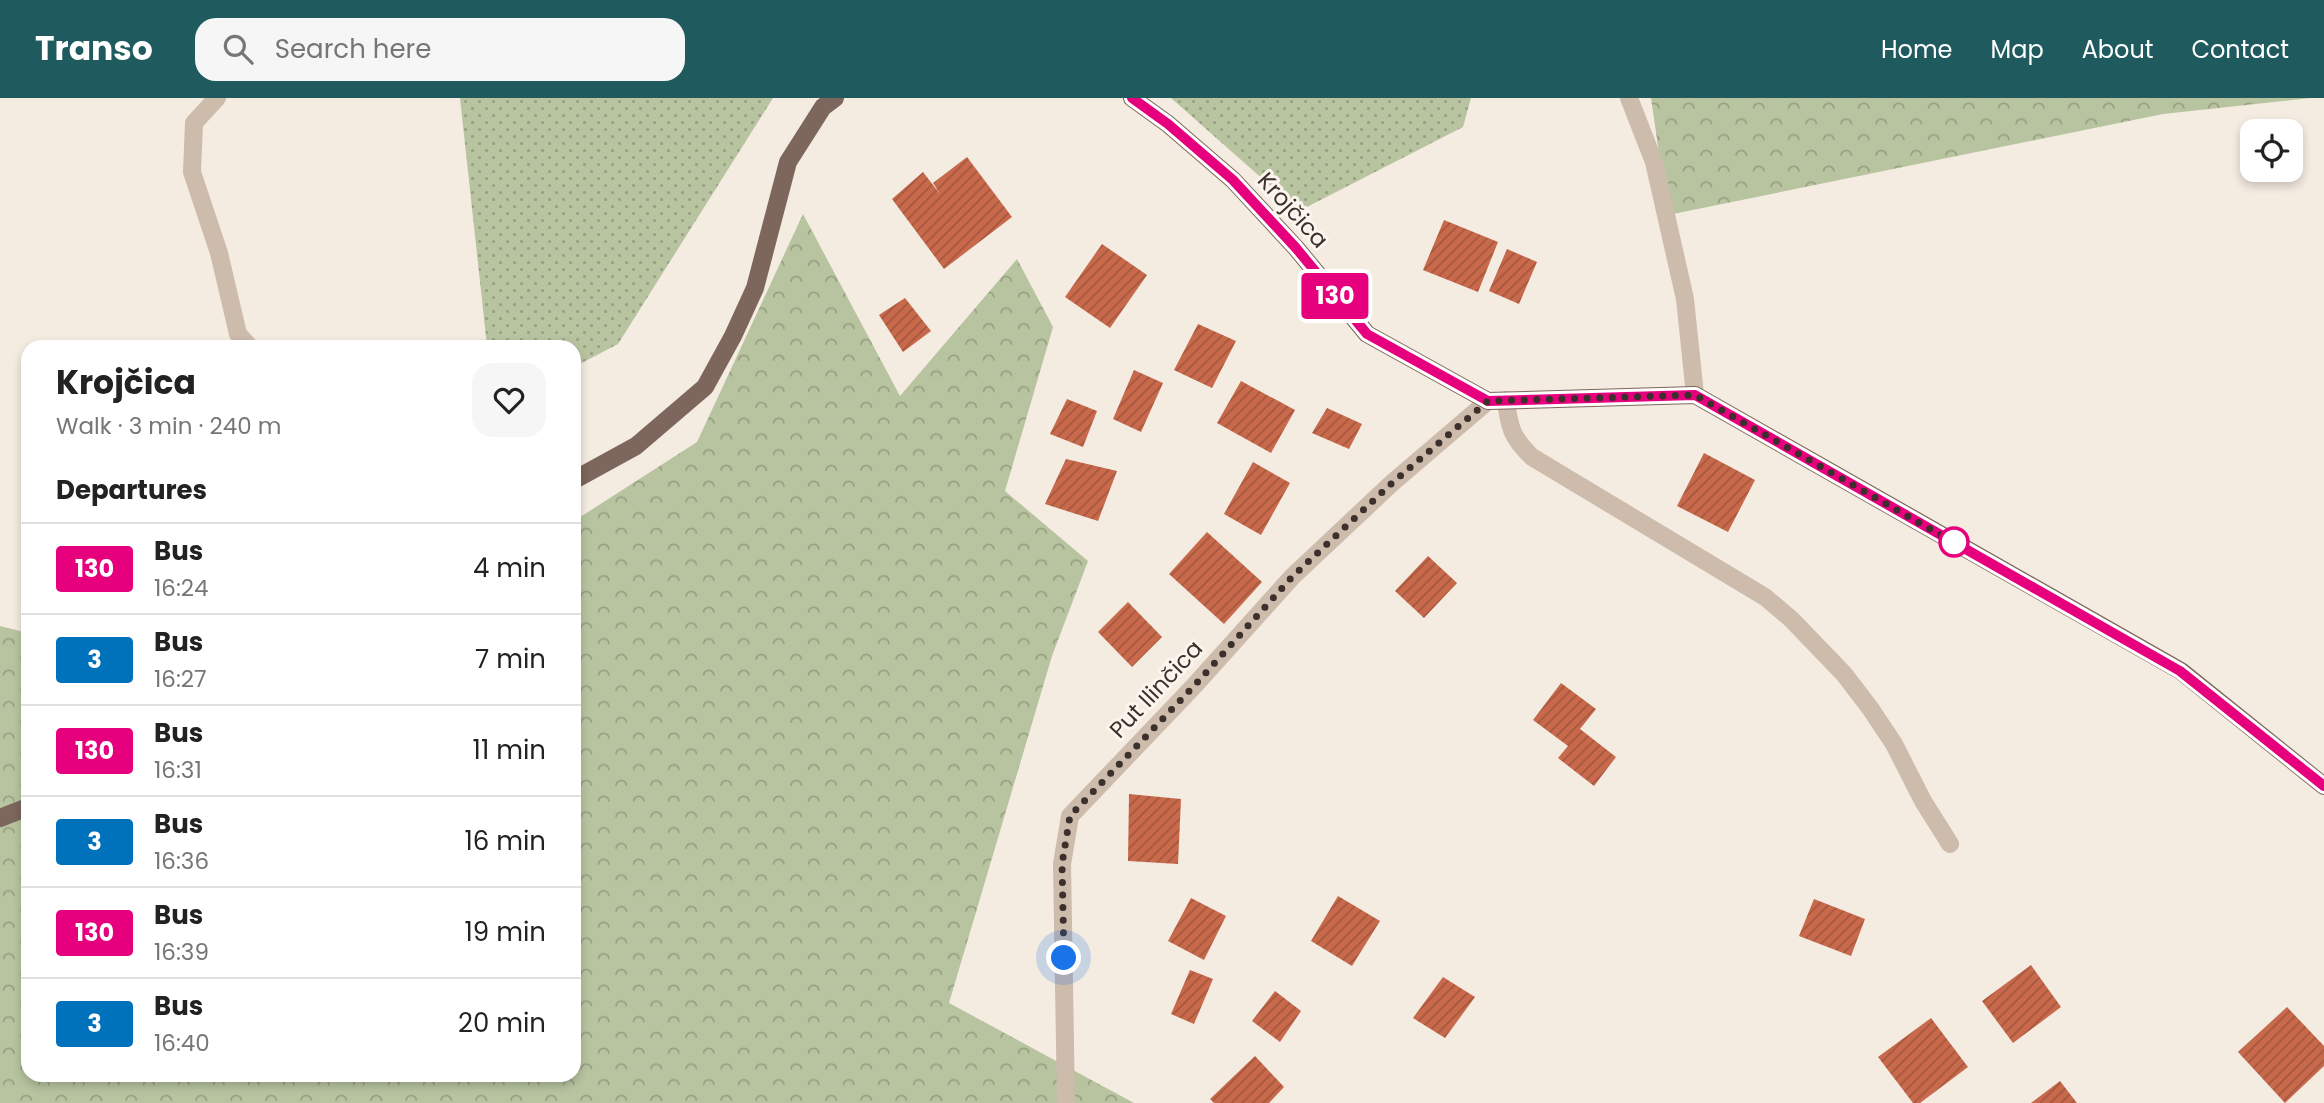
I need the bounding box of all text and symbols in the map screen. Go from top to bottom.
search box [195,18,685,81]
text: Transo [35,25,153,72]
icon: search [219,30,257,68]
text: Search here [275,31,431,67]
text: Home [1881,33,1953,66]
text: Map [1991,33,2044,66]
text: About [2082,33,2153,66]
text: Contact [2191,33,2289,66]
map controls [2240,119,2303,182]
button: locate [2240,119,2303,182]
street label: Krojčica [1250,165,1336,255]
line badge: 130 [1295,273,1375,319]
text: 130 [1315,279,1355,312]
text: Krojčica [56,359,196,406]
button: heart [472,363,546,437]
text: Walk · 3 min · 240 m [56,410,282,442]
text: Departures [56,472,207,508]
unlabelled marker [1939,527,1969,557]
text: Bus [154,533,203,569]
text: 4 min [473,550,546,586]
text: 130 [75,552,114,585]
text: 16:24 [154,572,209,604]
text: Bus [154,624,203,660]
street label: Put Ilinčica [1102,633,1210,745]
text: 7 min [475,641,546,677]
text: 3 [87,643,102,676]
text: 16:27 [154,663,207,695]
text: Bus [154,715,203,751]
text: 11 min [473,732,546,768]
text: 130 [75,734,114,767]
text: 16:31 [154,754,202,786]
text: Bus [154,806,203,842]
text: 16 min [464,823,546,859]
text: 3 [87,825,102,858]
text: 16:36 [154,845,209,877]
text: Bus [154,897,203,933]
text: 19 min [465,914,546,950]
text: 130 [75,916,114,949]
text: 16:39 [154,936,209,968]
your location [1046,940,1081,975]
text: Bus [154,988,203,1024]
text: 20 min [458,1005,546,1041]
text: 3 [87,1007,102,1040]
text: 16:40 [154,1027,210,1059]

